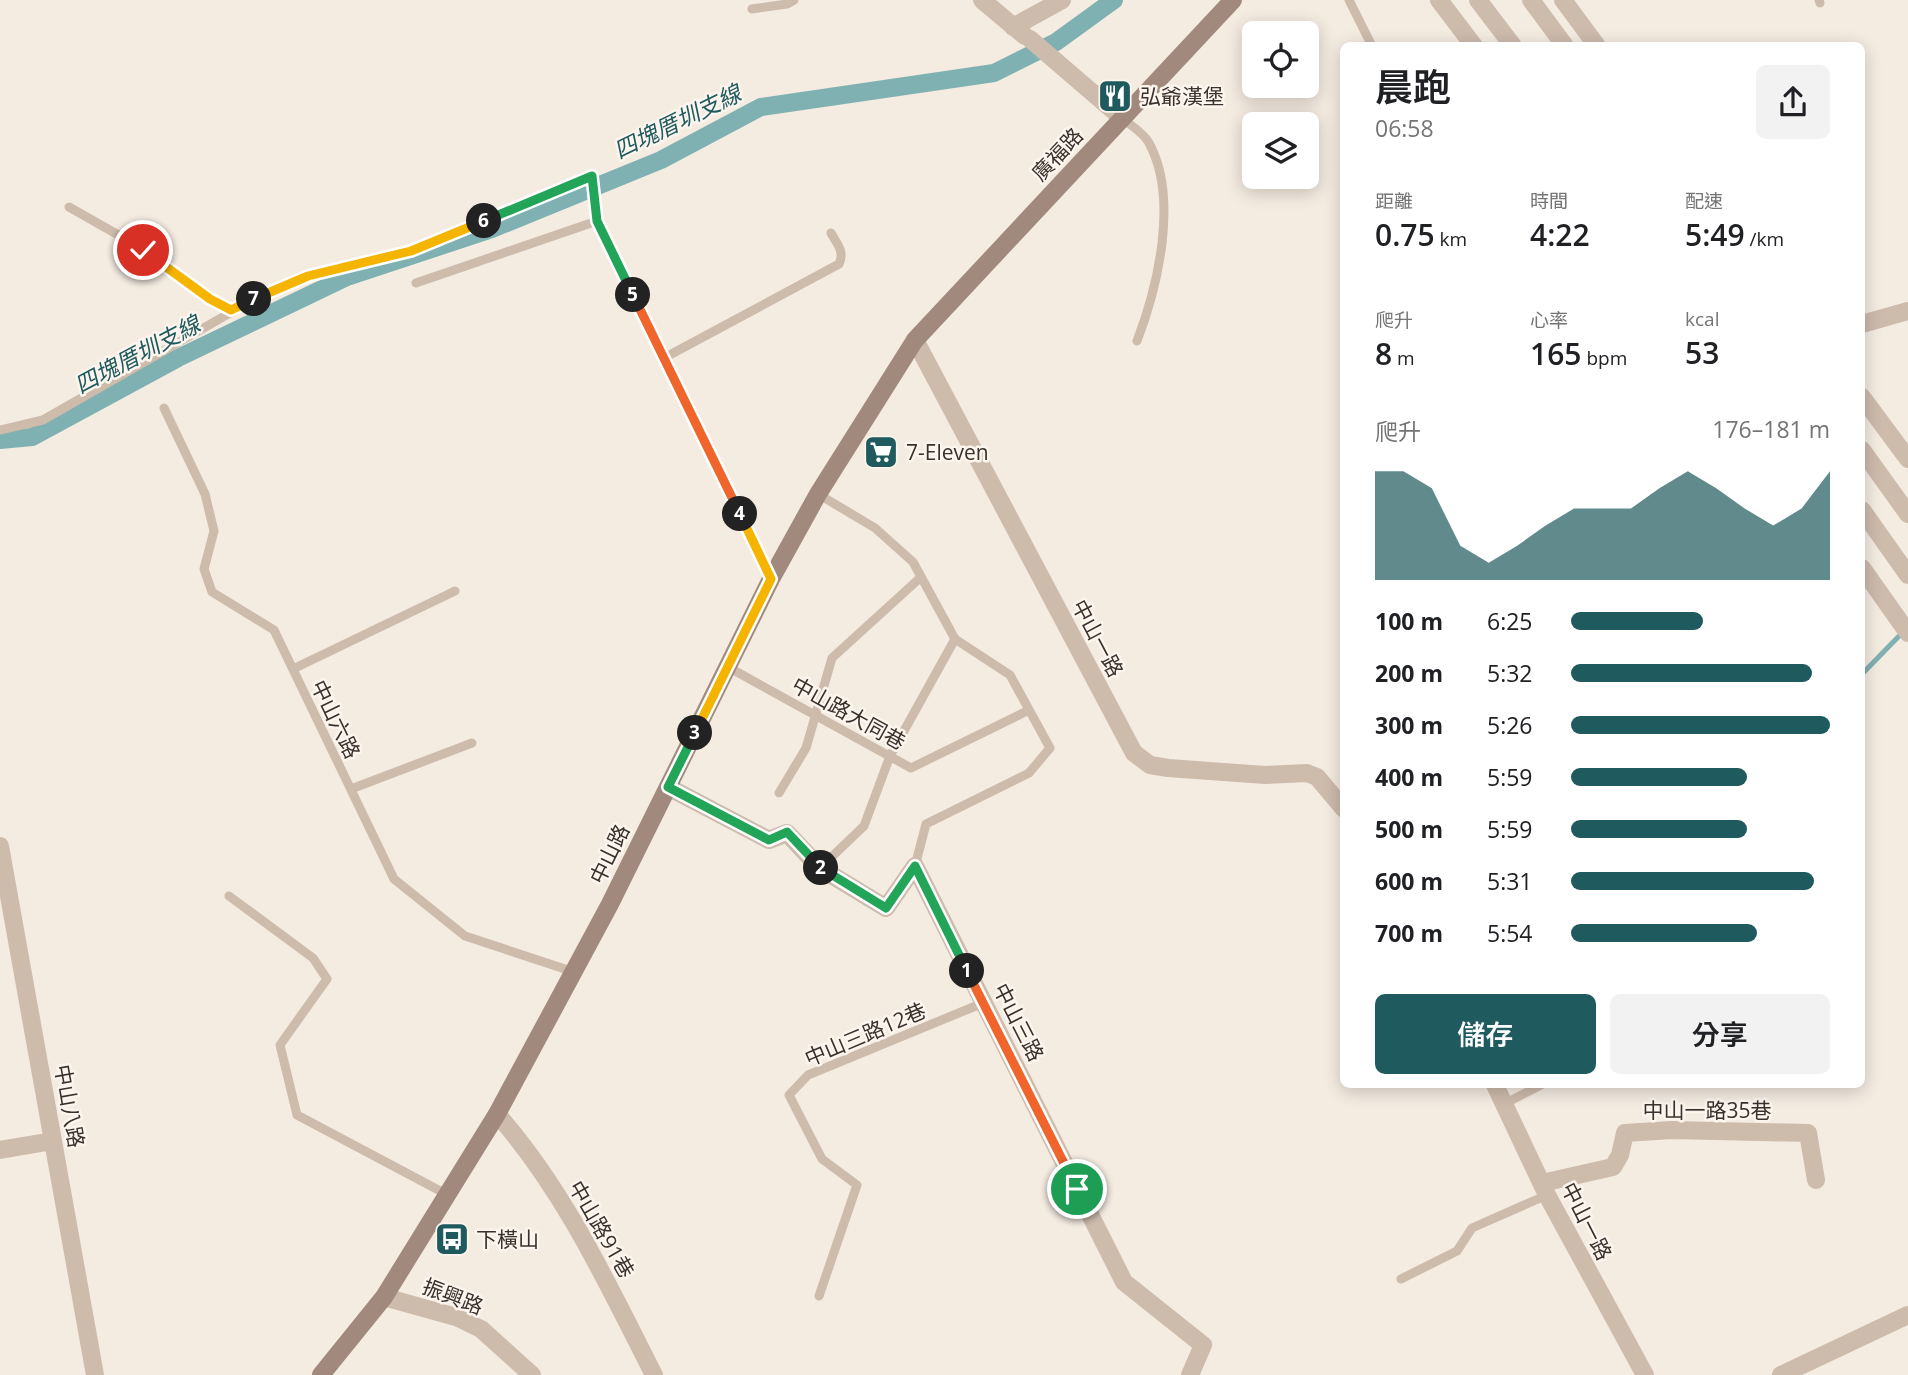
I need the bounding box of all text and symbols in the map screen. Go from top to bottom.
map controls [1242,21,1319,189]
button: locate [1242,21,1319,98]
text: 晨跑 [1375,60,1451,112]
button: share [1756,65,1830,139]
water label: 四塊厝圳支線 [608,75,749,166]
restaurant icon: 弘爺漢堡 [1096,77,1134,115]
place label: 弘爺漢堡 [1140,82,1224,110]
button: layers [1242,112,1319,189]
text: 06:58 [1375,112,1434,144]
street label: 廣福路 [1025,121,1089,187]
text: 距離 [1375,188,1413,214]
text: 時間 [1530,188,1568,214]
text: 配速 [1685,188,1723,214]
pin: 6 [466,204,502,238]
text: 6 [478,207,489,233]
text: 0.75 [1375,214,1435,255]
text: 4:22 [1530,214,1590,255]
text: 5:49 [1685,214,1745,255]
pin [113,220,173,280]
text: km [1435,226,1467,252]
text: /km [1745,226,1784,252]
icon: check [124,231,162,269]
pin: 5 [616,278,650,312]
text: 5 [627,281,638,307]
pin: 7 [236,282,272,316]
text: 7 [248,285,259,311]
water label: 四塊厝圳支線 [69,306,208,401]
text: kcal [1685,306,1719,332]
text: 爬升 [1375,307,1413,333]
text: 心率 [1530,307,1568,333]
text: 53 [1685,332,1719,373]
text: 8 [1375,333,1392,374]
text: 165 [1530,333,1581,374]
text: m [1392,345,1415,371]
text: bpm [1581,345,1627,371]
text: 176–181 m [1712,413,1830,445]
text: 爬升 [1375,415,1421,447]
supermarket icon: 7-Eleven [862,433,900,471]
place label: 7-Eleven [906,438,989,466]
pin: 4 [722,496,758,532]
text: 4 [734,500,745,526]
street label: 中山一路 [1066,594,1130,682]
text: 100 m [1375,605,1443,637]
text: 6:25 [1487,605,1533,637]
text: 200 m [1375,657,1443,689]
text: 5:32 [1487,657,1533,689]
street label: 中山路大同巷 [787,670,911,756]
street label: 中山六路 [305,675,367,763]
text: 300 m [1375,709,1443,741]
text: 5:26 [1487,709,1533,741]
pin: 3 [678,716,712,750]
text: 3 [689,719,700,745]
text: 400 m [1375,761,1443,793]
text: 5:59 [1487,761,1533,793]
text: 500 m [1375,813,1443,845]
text: 5:59 [1487,813,1533,845]
street label: 中山路 [583,820,635,888]
pin: 2 [804,850,838,886]
text: 2 [815,854,826,880]
text: 600 m [1375,865,1443,897]
text: 5:31 [1487,865,1533,897]
text: 700 m [1375,917,1443,949]
text: 5:54 [1487,917,1533,949]
pin: 1 [950,954,984,988]
text: 1 [961,957,972,983]
street label: 中山三路 [987,978,1051,1066]
button: 儲存 [1375,994,1596,1074]
button: 分享 [1610,994,1830,1074]
street label: 中山三路12巷 [800,996,930,1072]
street label: 中山八路 [49,1062,91,1150]
street label: 中山一路35巷 [1642,1096,1772,1124]
pin [1047,1159,1107,1219]
icon: arrive [1058,1170,1096,1208]
street label: 中山路91巷 [563,1175,641,1283]
street label: 中山一路 [1555,1177,1619,1265]
bus stop icon: 下橫山 [433,1220,471,1258]
place label: 下橫山 [476,1225,539,1253]
street label: 振興路 [419,1272,487,1320]

